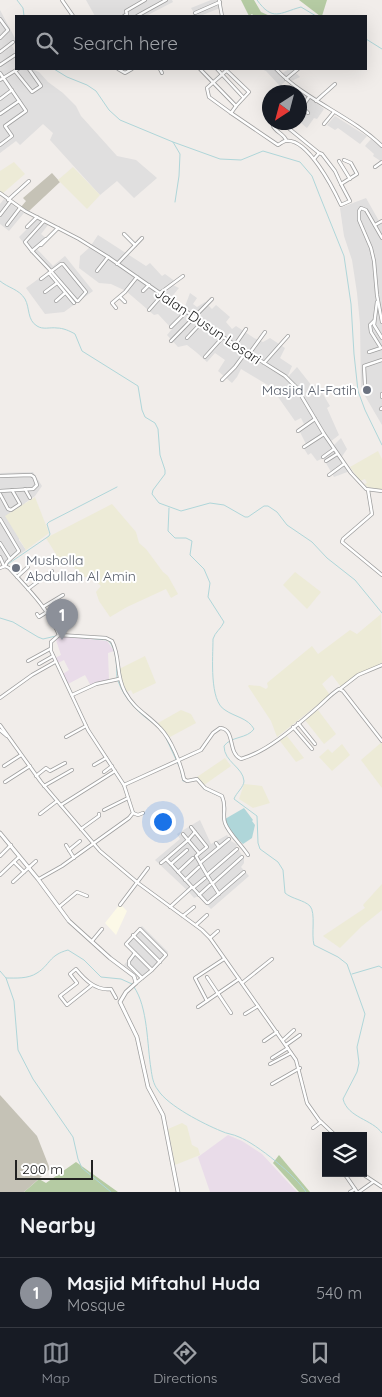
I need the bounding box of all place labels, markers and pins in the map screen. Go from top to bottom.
place label: Masjid Al-Fatih [262,381,357,399]
marker: Masjid Al-Fatih [361,384,373,396]
place label: Musholla Abdullah Al Amin [26,551,136,585]
marker: Musholla Abdullah Al Amin [10,562,22,574]
pin: 1 [46,599,78,640]

